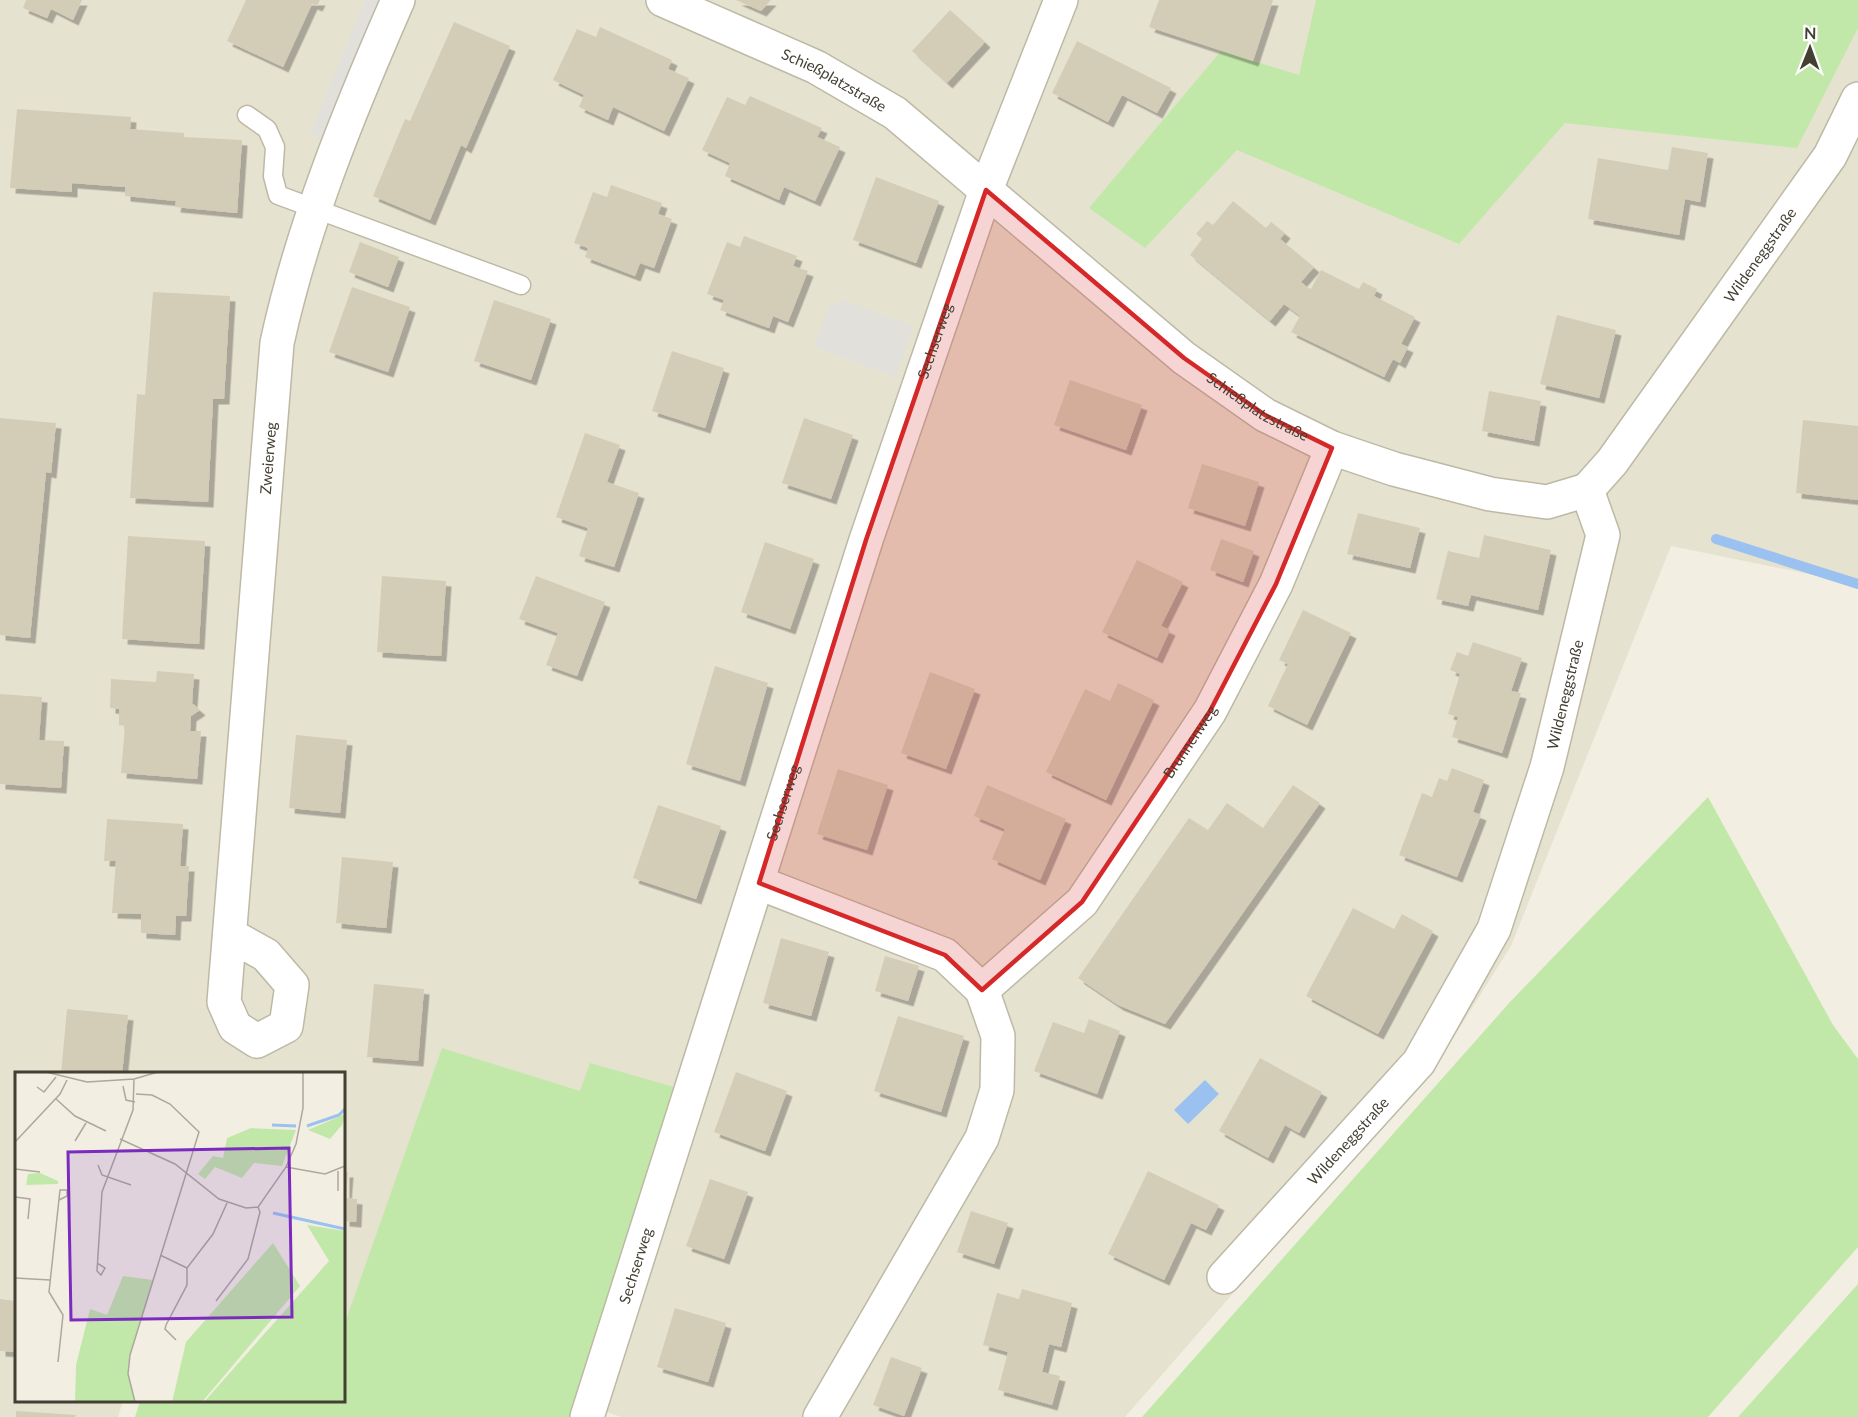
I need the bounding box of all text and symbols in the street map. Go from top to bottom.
north arrow [1780,18,1840,78]
text: N [1804,23,1817,42]
street label: Schießplatzstraße [779,44,890,115]
street label: Wildeneggstraße [1720,204,1800,306]
street label: Sechserweg [913,300,956,381]
street label: Schießplatzstraße [1204,368,1312,444]
street label: Zweierweg [256,421,280,495]
street label: Wildeneggstraße [1543,638,1586,751]
street label: Brunnenweg [1159,702,1220,781]
street label: Sechserweg [762,762,803,843]
inset map [15,1072,345,1402]
street label: Wildeneggstraße [1303,1093,1392,1188]
street label: Sechserweg [615,1225,656,1306]

